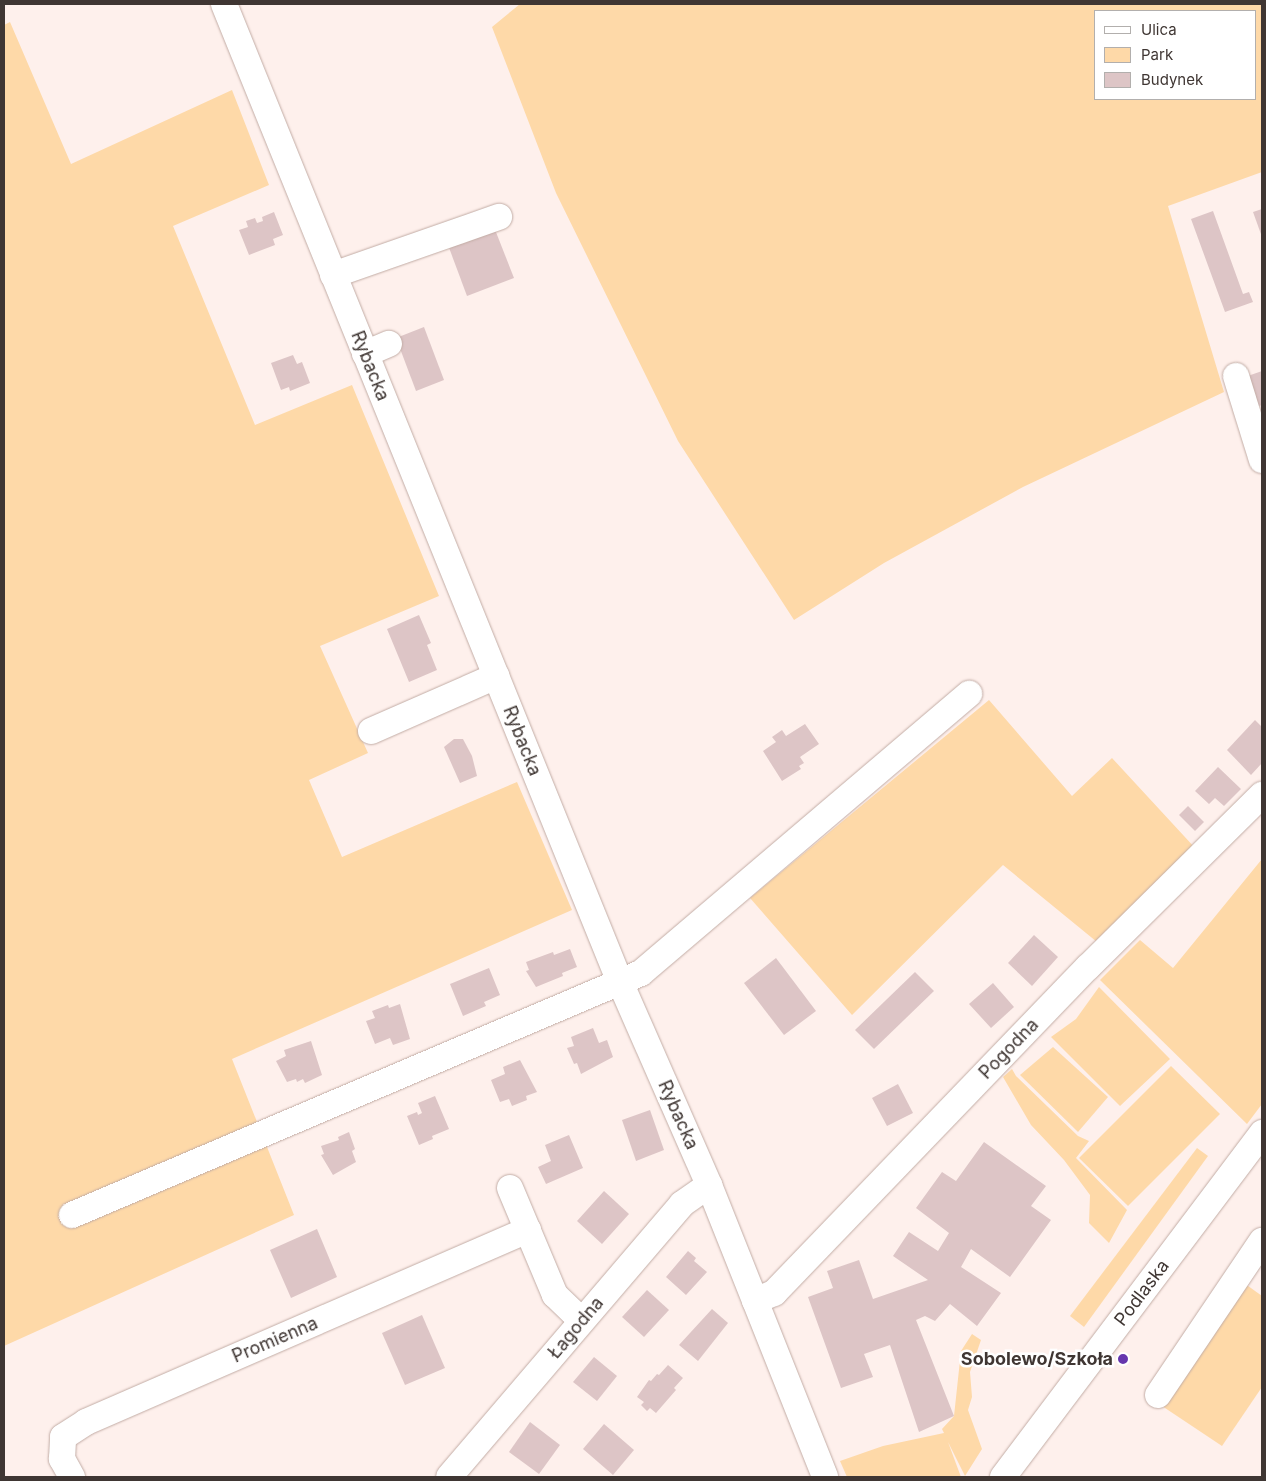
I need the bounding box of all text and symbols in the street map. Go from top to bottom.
legend [1094,10,1256,100]
text: Ulica [1141,20,1177,39]
text: Park [1141,45,1173,64]
text: Budynek [1141,70,1203,89]
street label: Rybacka [346,328,394,404]
street label: Rybacka [498,703,546,779]
street label: Pogodna [975,1014,1043,1084]
street label: Rybacka [653,1077,703,1153]
street label: Podlaska [1110,1256,1174,1330]
street label: Łagodna [544,1293,608,1363]
street label: Promienna [229,1312,321,1368]
place label: Sobolewo/Szkoła [961,1348,1113,1370]
marker: Sobolewo/Szkoła [1117,1353,1129,1365]

